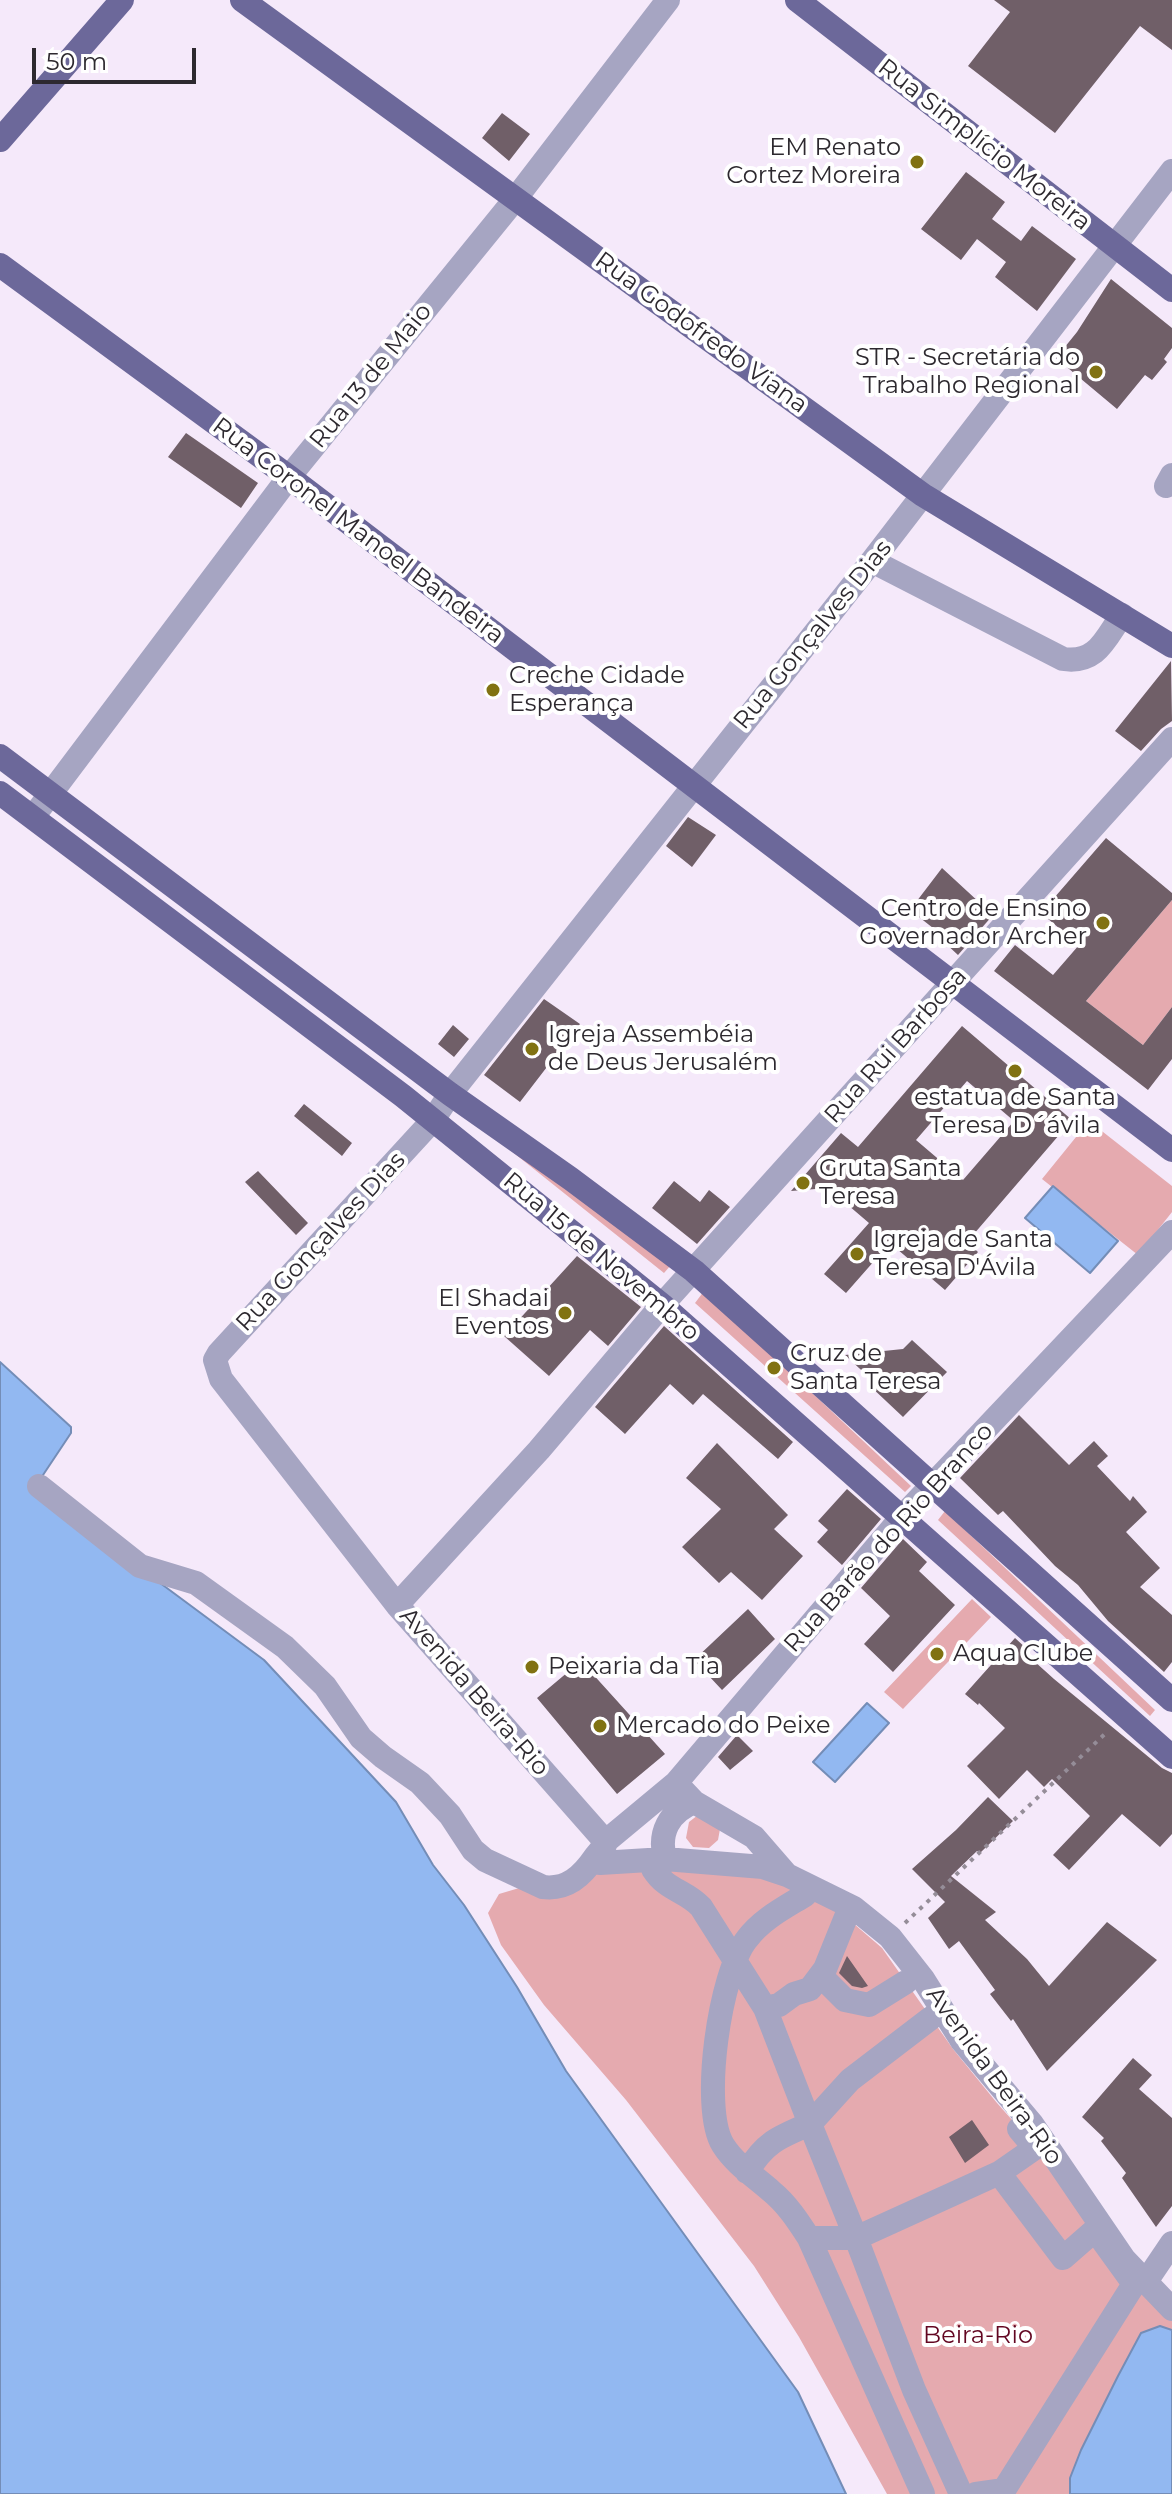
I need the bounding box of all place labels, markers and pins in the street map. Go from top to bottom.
place label: EM Renato Cortez Moreira [726,134,901,190]
marker: EM Renato Cortez Moreira [908,153,926,171]
place label: STR - Secretária do Trabalho Regional [855,344,1080,400]
marker: STR - Secretária do Trabalho Regional [1087,363,1105,381]
place label: Creche Cidade Esperança [509,662,685,718]
marker: Creche Cidade Esperança [484,681,502,699]
place label: Centro de Ensino Governador Archer [859,895,1087,951]
marker: Centro de Ensino Governador Archer [1094,914,1112,932]
place label: Igreja Assembéia de Deus Jerusalém [548,1021,778,1077]
marker: Igreja Assembéia de Deus Jerusalém [523,1040,541,1058]
marker: estatua de Santa Teresa D´ávila [1006,1062,1024,1080]
place label: estatua de Santa Teresa D´ávila [914,1084,1116,1140]
place label: Gruta Santa Teresa [819,1155,962,1211]
marker: Gruta Santa Teresa [794,1174,812,1192]
place label: Igreja de Santa Teresa D'Ávila [873,1226,1053,1282]
marker: Igreja de Santa Teresa D'Ávila [848,1245,866,1263]
place label: El Shadai Eventos [438,1285,549,1341]
marker: El Shadai Eventos [556,1304,574,1322]
place label: Cruz de Santa Teresa [790,1340,941,1396]
marker: Cruz de Santa Teresa [765,1359,783,1377]
place label: Aqua Clube [953,1640,1093,1668]
marker: Aqua Clube [928,1645,946,1663]
place label: Peixaria da Tia [548,1653,720,1681]
marker: Peixaria da Tia [523,1658,541,1676]
place label: Mercado do Peixe [616,1712,830,1740]
marker: Mercado do Peixe [591,1717,609,1735]

